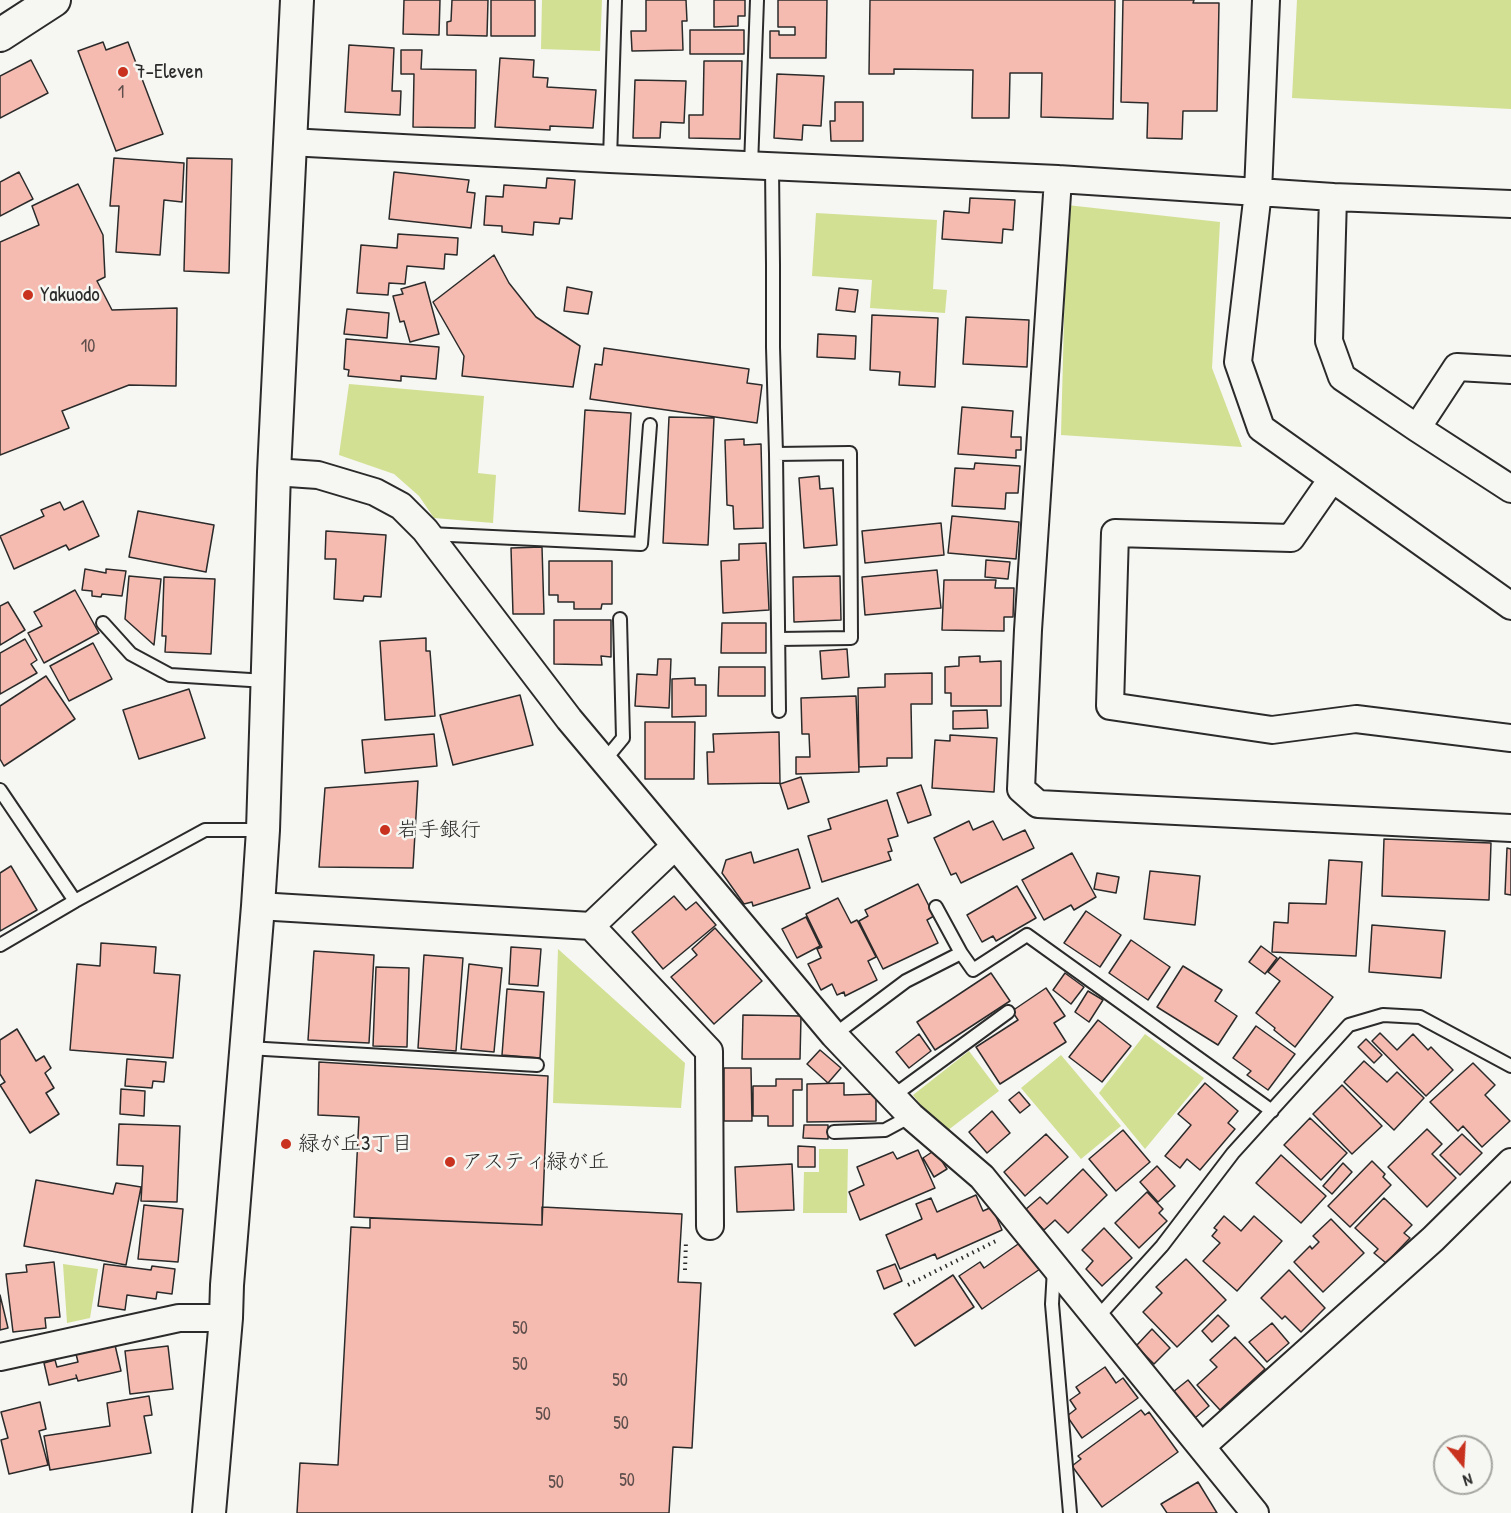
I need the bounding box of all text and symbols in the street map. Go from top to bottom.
place label: 7-Eleven [135,59,203,85]
marker: 7-Eleven [116,65,130,79]
house number: 1 [118,82,124,104]
place label: Yakuodo [40,282,100,308]
marker: Yakuodo [21,288,35,302]
house number: 10 [81,336,95,358]
place label: 岩手銀行 [397,817,481,843]
marker: 岩手銀行 [378,823,392,837]
place label: 緑が丘3丁目 [298,1131,412,1157]
marker: 緑が丘3丁目 [279,1137,293,1151]
place label: アスティ緑が丘 [462,1149,609,1175]
marker: アスティ緑が丘 [443,1155,457,1169]
house number: 50 [512,1318,528,1340]
house number: 50 [512,1354,528,1376]
house number: 50 [612,1370,628,1392]
house number: 50 [535,1404,551,1426]
house number: 50 [613,1413,629,1435]
north arrow [1433,1435,1493,1495]
text: N [1461,1468,1475,1492]
house number: 50 [619,1470,635,1492]
house number: 50 [548,1472,564,1494]

